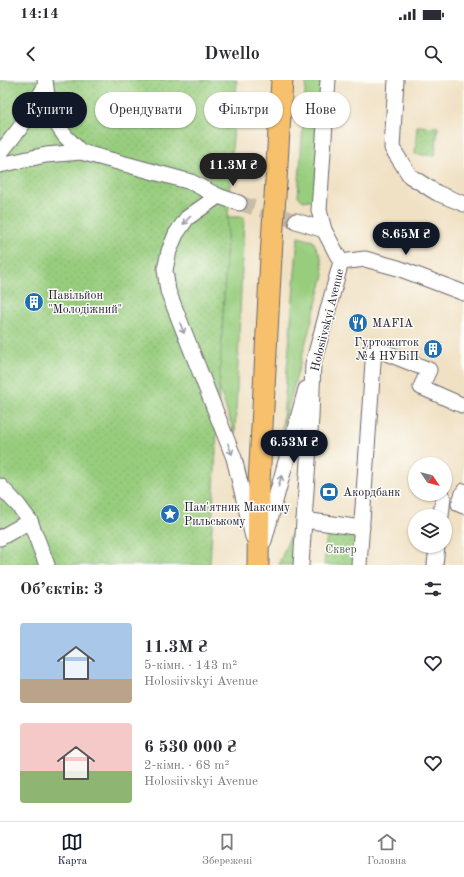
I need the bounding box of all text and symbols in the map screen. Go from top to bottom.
text: 14:14 [20,7,59,22]
icon: back [20,43,42,65]
icon: search [422,43,444,65]
text: Dwello [204,45,260,63]
chip: Купити [12,92,87,128]
chip: Орендувати [95,92,196,128]
chip: Фільтри [204,92,283,128]
chip: Нове [291,92,350,128]
pin: 11.3M ₴ [196,153,270,187]
text: 11.3M ₴ [209,159,257,172]
one-way arrow [183,215,192,225]
pin: 8.65M ₴ [369,222,443,256]
text: 8.65M ₴ [382,228,430,241]
street label: Holosiivskyi Avenue [309,267,347,373]
place label: Павільйон "Молодіжний" [48,289,122,316]
building icon: Павільйон "Молодіжний" [23,291,45,313]
restaurant icon: MAFIA [347,312,369,334]
place label: MAFIA [372,318,413,330]
one-way arrow [179,321,187,333]
place label: Гуртожиток №4 НУБіП [354,337,419,363]
building icon: Гуртожиток №4 НУБіП [422,338,444,360]
pin: 6.53M ₴ [257,430,331,464]
text: 6.53M ₴ [270,436,318,449]
one-way arrow [226,442,234,454]
north arrow [408,457,452,501]
map controls [408,457,452,553]
one-way arrow [277,475,285,488]
bank icon: Акордбанк [318,481,340,503]
place label: Акордбанк [343,487,400,499]
place label: Пам'ятник Максиму Рильському [184,502,291,528]
place icon: Пам'ятник Максиму Рильському [159,503,181,525]
button: layers [408,509,452,553]
park label: Сквер [325,544,357,556]
icon: filters [422,578,444,600]
text: Об’єктів: 3 [20,581,103,598]
icon: home [52,639,100,687]
text: 11.3M ₴ [144,639,208,656]
icon: heart [422,652,444,674]
text: 5-кімн. · 143 m² [144,659,237,672]
text: Holosiivskyi Avenue [144,675,258,688]
icon: home [52,739,100,787]
text: 6 530 000 ₴ [144,739,237,756]
icon: heart [422,752,444,774]
text: 2-кімн. · 68 m² [144,759,230,772]
text: Holosiivskyi Avenue [144,775,258,788]
tab: Карта [57,831,87,869]
tab: Збережені [202,831,252,869]
tab: Головна [367,831,407,869]

